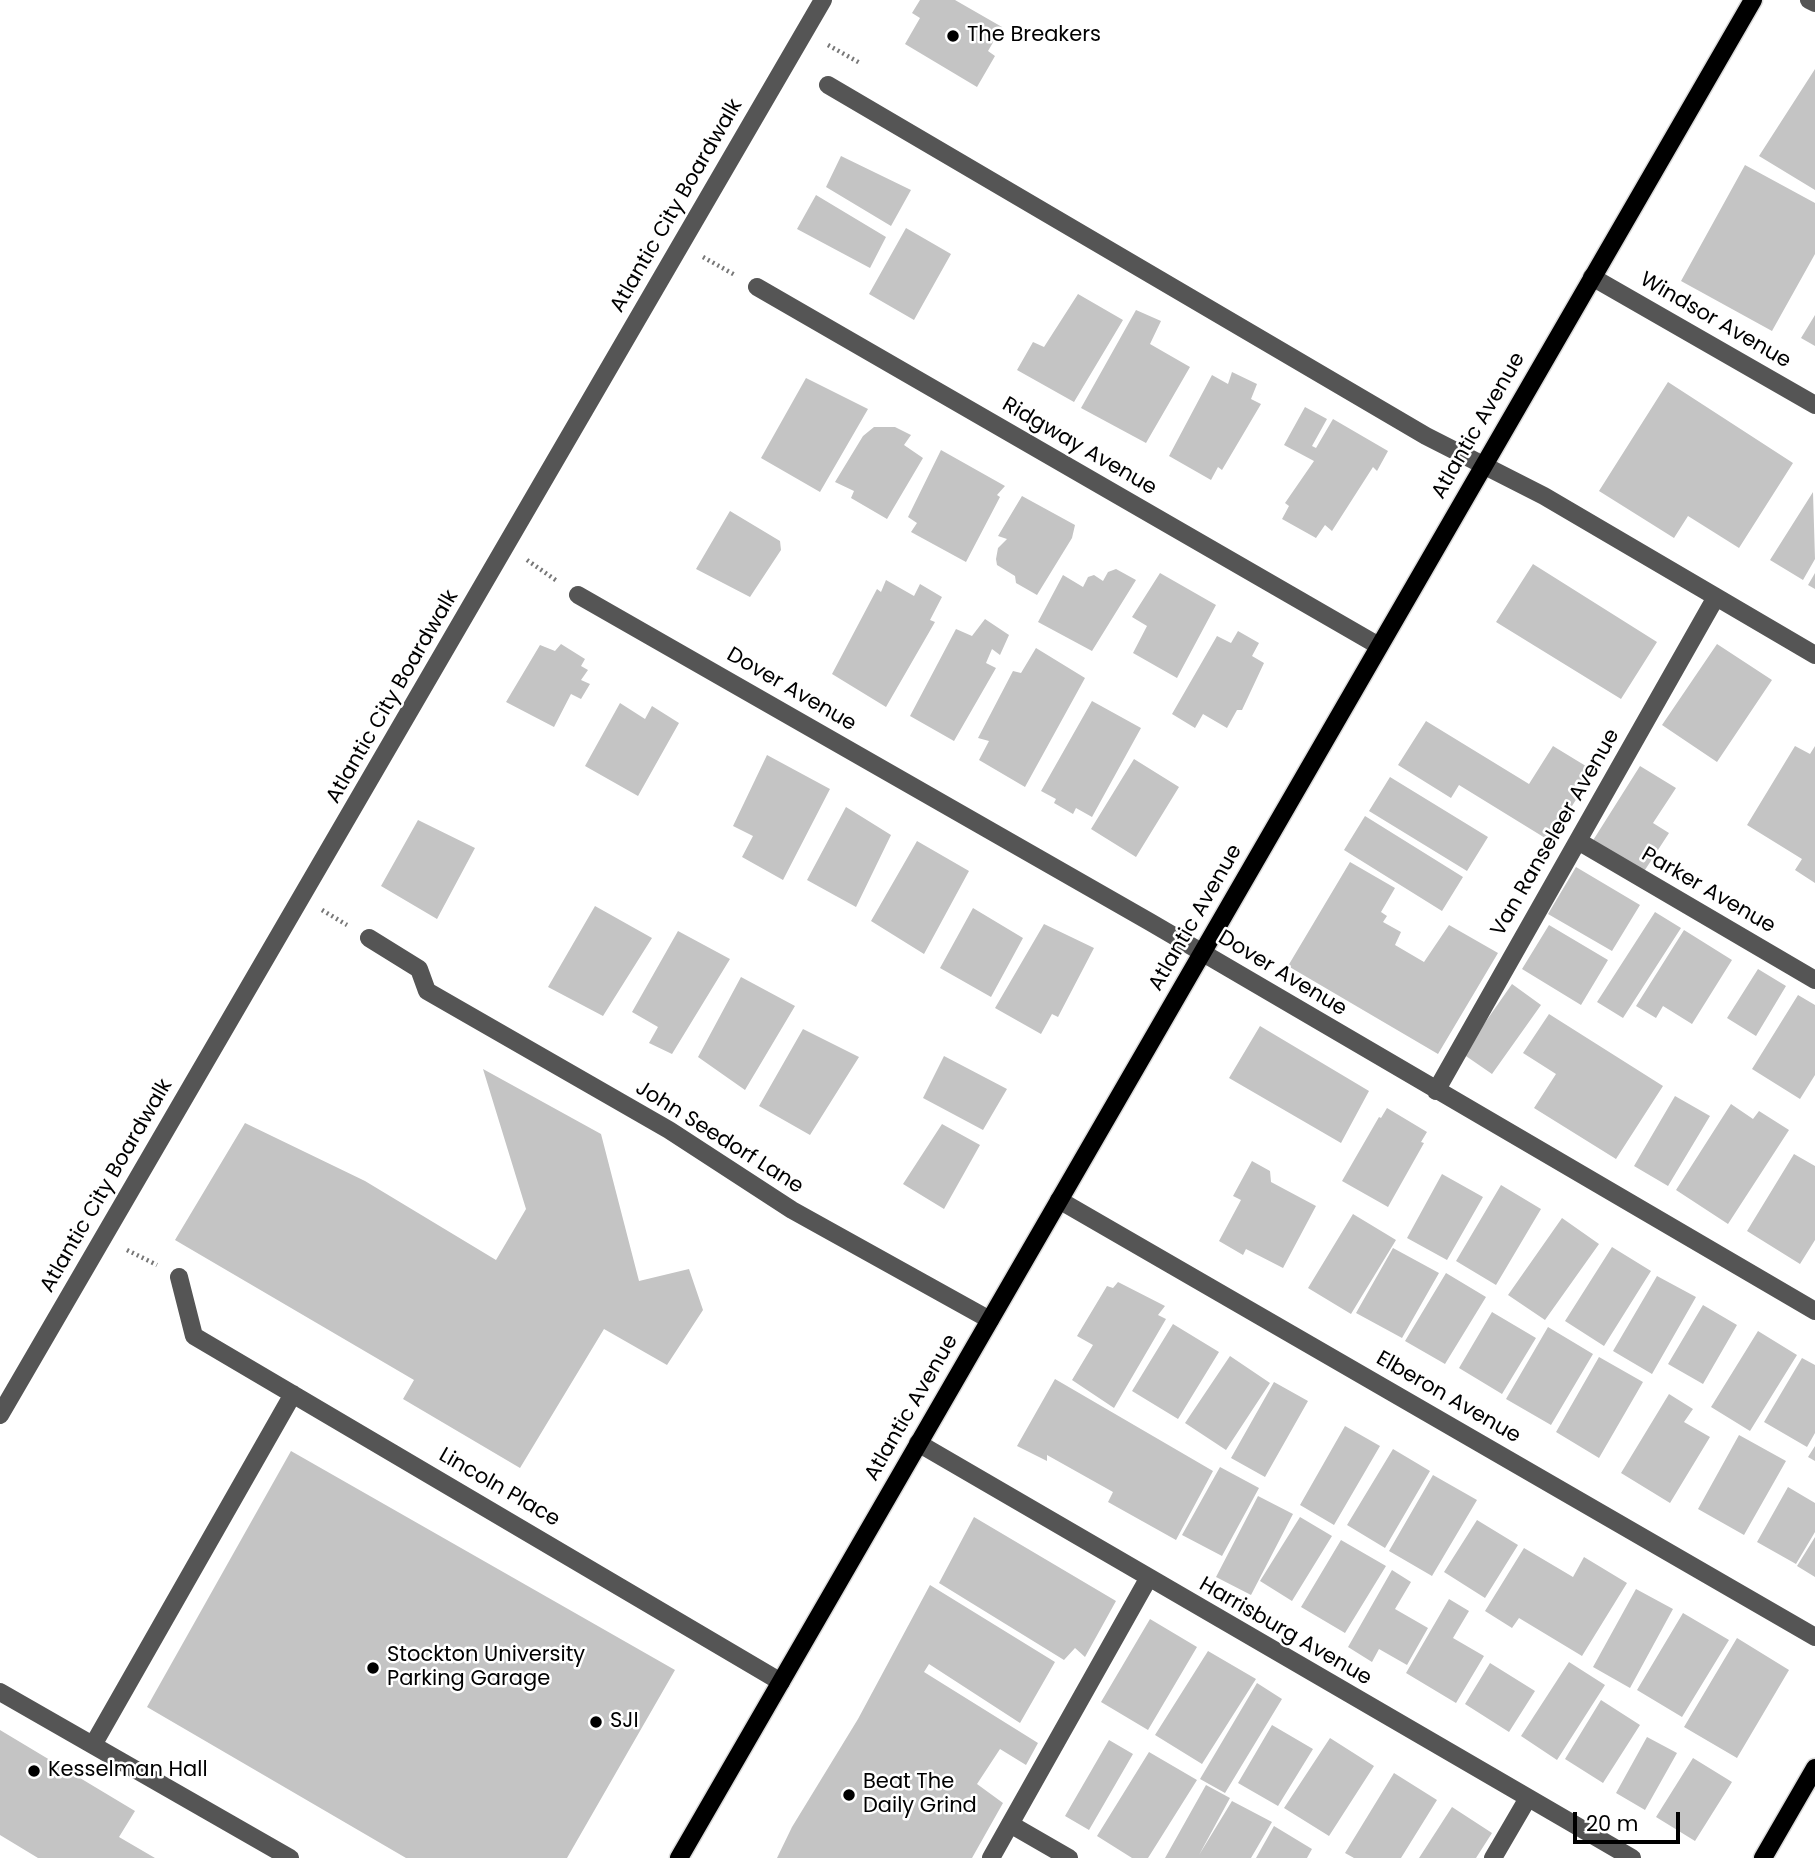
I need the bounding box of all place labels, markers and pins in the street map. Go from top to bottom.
place label: The Breakers [967,23,1101,49]
marker: The Breakers [945,28,961,44]
place label: Stockton University Parking Garage [387,1643,585,1693]
marker: Stockton University Parking Garage [365,1660,381,1676]
place label: SJI [610,1709,639,1735]
marker: SJI [588,1714,604,1730]
place label: Kesselman Hall [48,1758,208,1784]
marker: Kesselman Hall [26,1763,42,1779]
place label: Beat The Daily Grind [863,1770,977,1820]
marker: Beat The Daily Grind [841,1787,857,1803]

